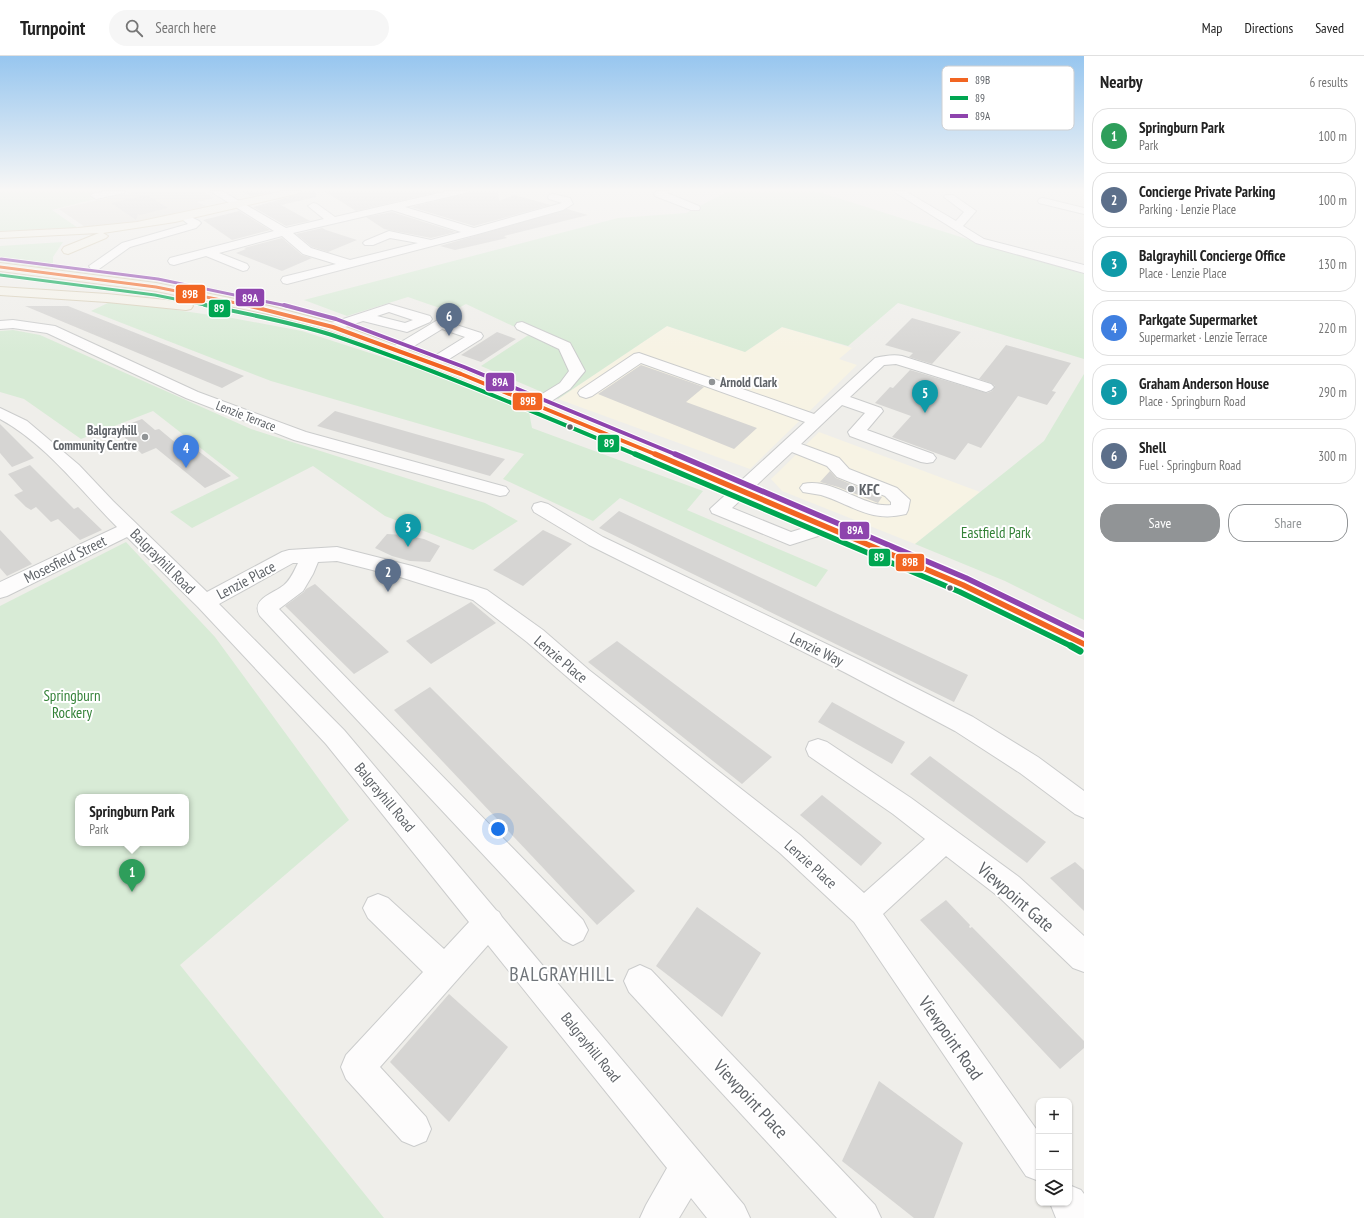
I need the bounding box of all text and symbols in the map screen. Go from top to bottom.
search box [109,10,389,46]
text: Turnpoint [20,16,85,40]
icon: search [123,17,145,39]
text: Search here [155,18,216,37]
text: Map [1202,19,1222,37]
text: Directions [1244,19,1293,37]
text: Saved [1315,19,1344,37]
legend [942,66,1074,130]
text: Nearby [1100,71,1143,93]
text: 89B [975,73,990,87]
text: 6 results [1309,74,1348,91]
text: 89 [975,91,985,105]
text: 89A [975,109,991,123]
text: Springburn Park [1139,118,1225,137]
text: 1 [1111,128,1117,145]
text: 100 m [1318,128,1347,145]
text: Park [1139,137,1158,154]
text: Concierge Private Parking [1139,182,1275,201]
text: 2 [1111,192,1117,209]
text: 100 m [1318,192,1347,209]
text: Parking · Lenzie Place [1139,201,1236,218]
text: Balgrayhill Concierge Office [1139,246,1286,265]
text: 3 [1111,256,1117,273]
text: 130 m [1318,256,1347,273]
text: Place · Lenzie Place [1139,265,1227,282]
line badge: 89B [175,284,206,304]
text: 89B [182,287,199,301]
line badge: 89A [235,288,265,307]
text: 89A [242,291,259,305]
line badge: 89 [208,299,231,318]
text: 89 [214,301,224,315]
pin: 6 [436,303,462,336]
text: Parkgate Supermarket [1139,310,1257,329]
text: 4 [1111,320,1117,337]
text: 220 m [1318,320,1347,337]
text: Supermarket · Lenzie Terrace [1139,329,1267,346]
line badge: 89A [485,372,515,392]
place label: Arnold Clark [719,374,778,391]
text: Graham Anderson House [1139,374,1269,393]
text: 89A [492,375,509,389]
marker: Arnold Clark [707,377,717,387]
pin: 5 [912,380,938,413]
text: 5 [1111,384,1117,401]
text: 290 m [1318,384,1347,401]
line badge: 89B [512,392,543,411]
text: Place · Springburn Road [1139,393,1246,410]
text: 89B [520,394,537,408]
street label: Lenzie Terrace [213,397,279,435]
place label: Balgrayhill Community Centre [53,422,138,454]
unlabelled marker [565,422,575,432]
marker: Balgrayhill Community Centre [140,432,150,442]
line badge: 89 [597,434,620,453]
pin: 4 [173,435,199,468]
text: 89 [604,436,614,450]
text: Shell [1139,438,1166,457]
text: 6 [1111,448,1117,465]
text: 300 m [1318,448,1347,465]
text: Fuel · Springburn Road [1139,457,1241,474]
place label: KFC [859,480,880,499]
marker: KFC [846,484,856,494]
button: Save [1100,504,1220,542]
button: Share [1228,504,1348,542]
pin: 3 [395,514,421,547]
line badge: 89A [839,521,870,540]
text: 89A [847,523,864,537]
park label: Eastfield Park [961,523,1031,542]
street label: Balgrayhill Road [126,524,200,598]
street label: Mosesfield Street [21,531,109,587]
line badge: 89 [868,548,891,567]
text: 89 [874,550,884,564]
line badge: 89B [895,553,925,572]
text: 89B [902,555,919,569]
street label: Lenzie Place [213,557,279,603]
pin: 2 [375,559,401,592]
unlabelled marker [945,583,955,593]
street label: Lenzie Way [787,628,847,670]
street label: Lenzie Place [530,631,592,687]
park label: Springburn Rockery [43,686,101,722]
street label: Balgrayhill Road [351,759,419,835]
popup [75,794,189,846]
text: Springburn Park [89,802,175,821]
your location [488,819,508,839]
text: Park [89,821,109,838]
street label: Lenzie Place [781,836,841,892]
street label: Viewpoint Gate [972,857,1059,937]
pin: 1 [119,859,145,892]
district label: BALGRAYHILL [509,961,615,987]
street label: Viewpoint Road [913,991,988,1084]
street label: Balgrayhill Road [557,1008,625,1086]
street label: Viewpoint Place [708,1054,793,1143]
map controls [1036,1098,1072,1206]
button: + [1036,1098,1072,1134]
button: − [1036,1134,1072,1170]
button: layers [1036,1170,1072,1206]

